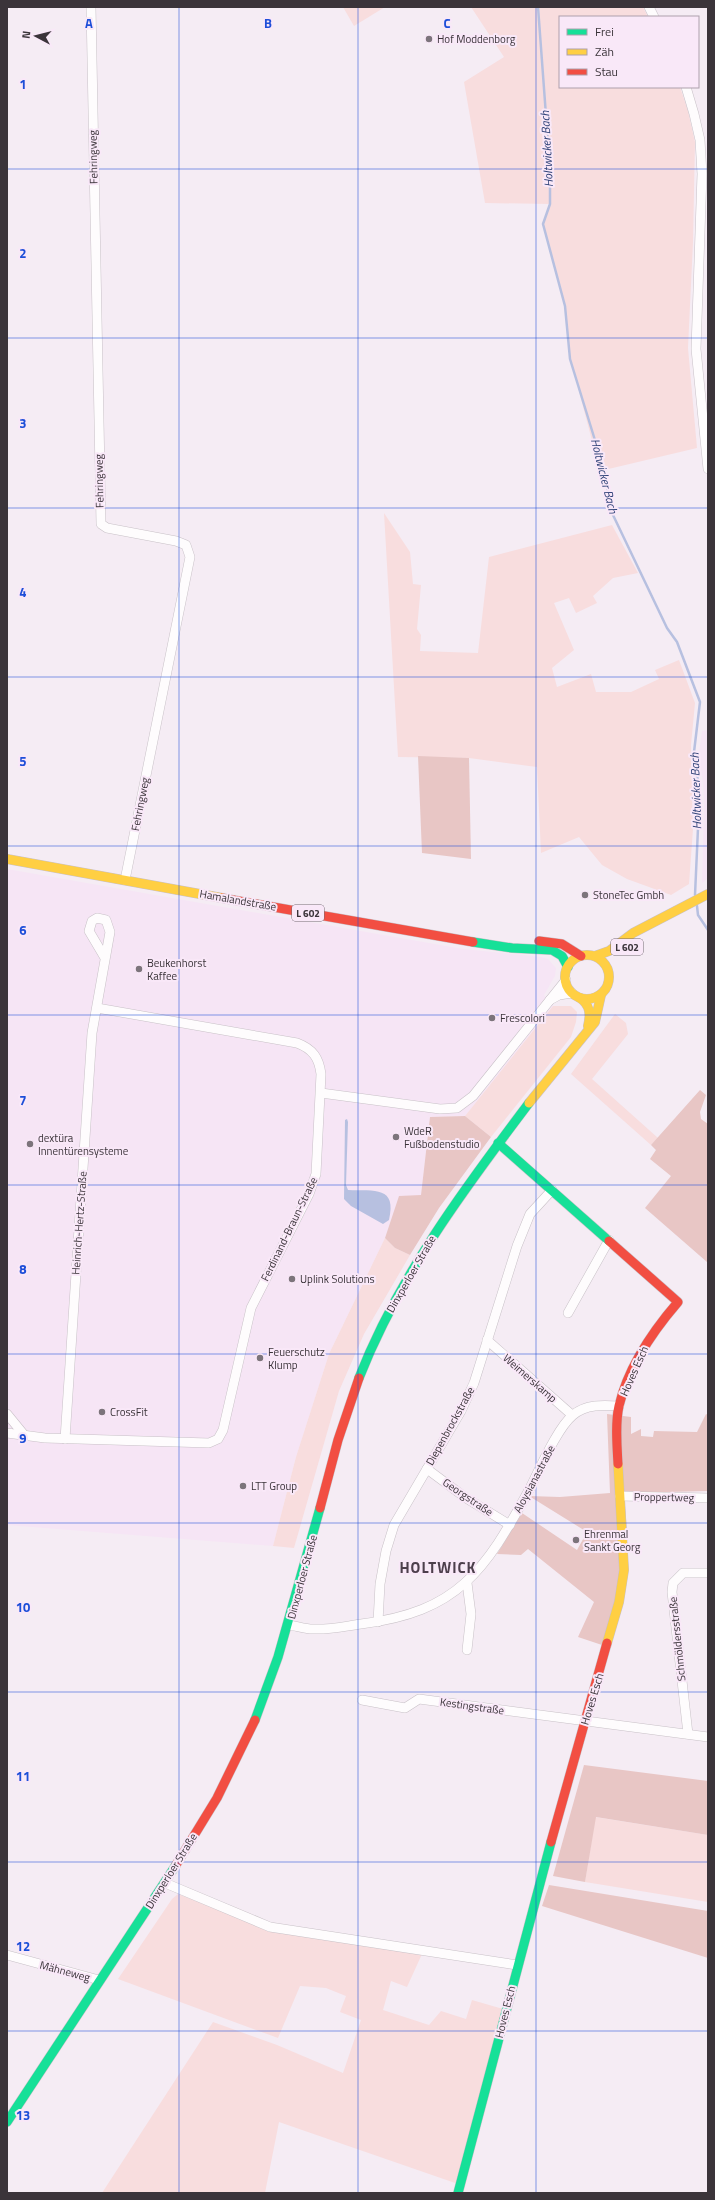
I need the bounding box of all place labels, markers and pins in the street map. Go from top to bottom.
place label: Hof Moddenborg [437,31,516,47]
marker: Hof Moddenborg [424,34,434,44]
place label: StoneTec Gmbh [593,887,664,903]
marker: StoneTec Gmbh [580,890,590,900]
place label: Beukenhorst Kaffee [147,955,206,984]
marker: Beukenhorst Kaffee [134,964,144,974]
place label: Frescolori [500,1010,545,1026]
marker: Frescolori [487,1013,497,1023]
place label: WdeR Fußbodenstudio [404,1123,480,1152]
place label: dextüra Innentürensysteme [38,1130,129,1159]
marker: WdeR Fußbodenstudio [391,1132,401,1142]
marker: dextüra Innentürensysteme [25,1139,35,1149]
place label: Uplink Solutions [300,1271,375,1287]
marker: Uplink Solutions [287,1274,297,1284]
place label: Feuerschutz Klump [268,1344,325,1373]
marker: Feuerschutz Klump [255,1353,265,1363]
place label: CrossFit [110,1404,148,1420]
marker: CrossFit [97,1407,107,1417]
place label: LTT Group [251,1478,297,1494]
marker: LTT Group [238,1481,248,1491]
place label: Ehrenmal Sankt Georg [584,1526,641,1555]
marker: Ehrenmal Sankt Georg [571,1535,581,1545]

